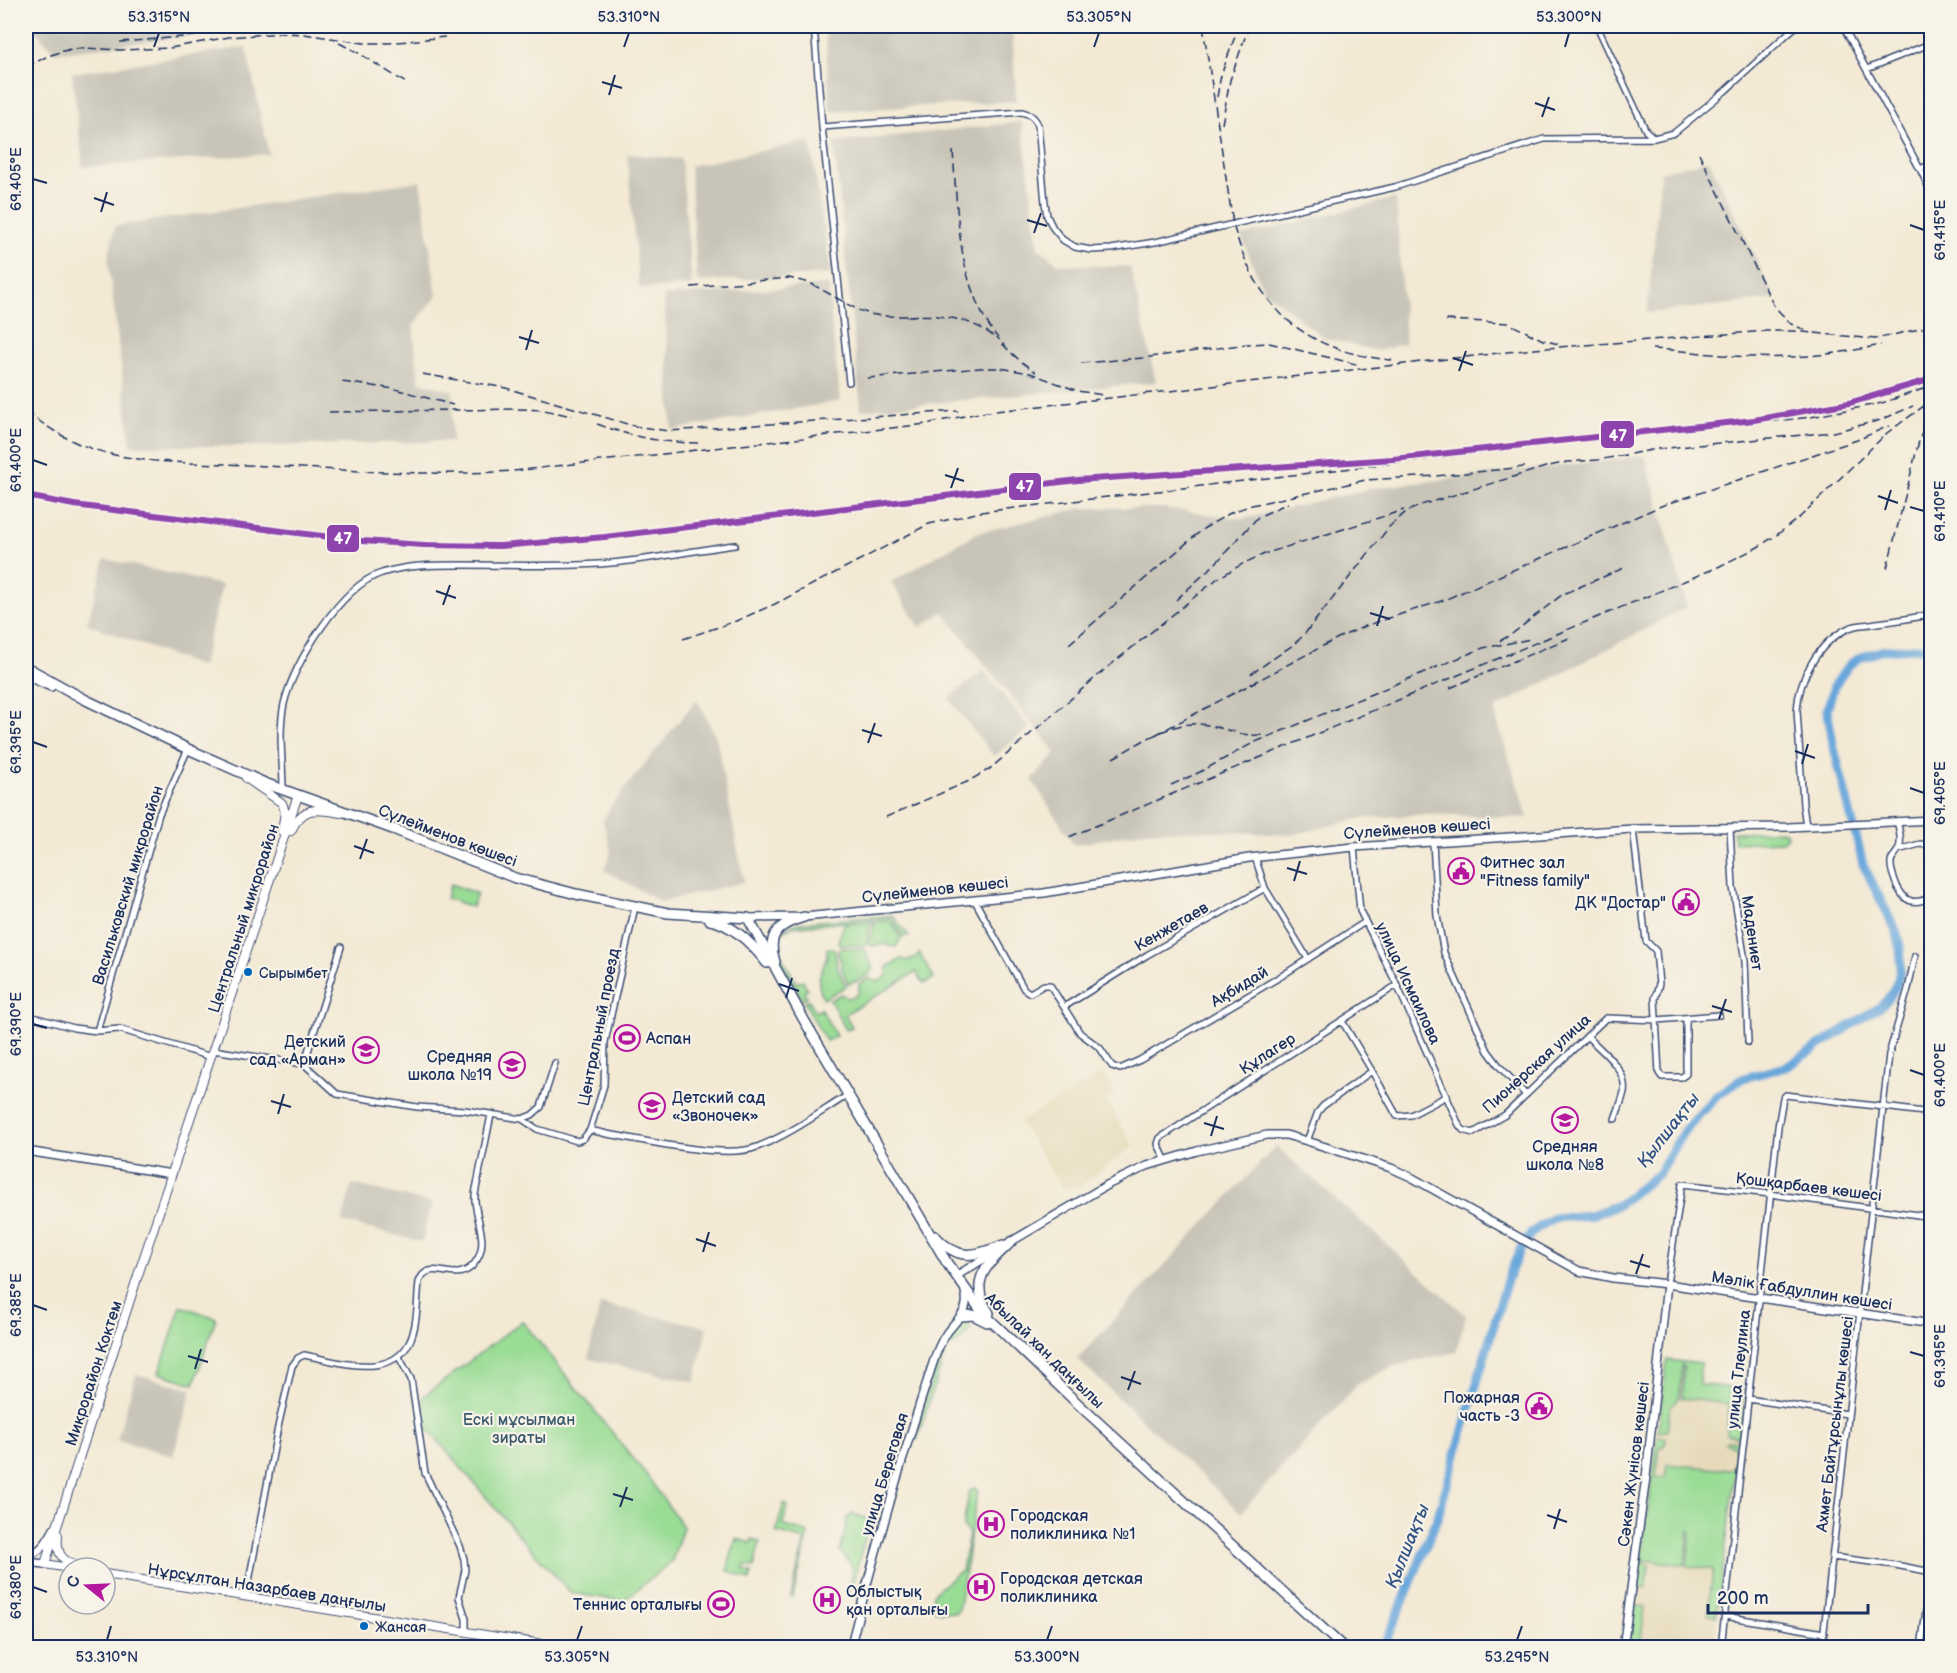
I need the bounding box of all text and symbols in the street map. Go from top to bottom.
text: 53.315°N [128,8,190,27]
text: 53.310°N [598,8,660,27]
text: 53.305°N [1066,8,1132,27]
text: 53.300°N [1536,8,1602,27]
text: 69.405°E [7,147,26,211]
text: 69.415°E [1931,199,1950,260]
line badge: 47 [1600,420,1635,449]
text: 47 [1609,427,1627,446]
text: 69.400°E [7,428,26,492]
line badge: 47 [1008,472,1042,501]
text: 47 [1016,478,1034,497]
text: 69.410°E [1931,480,1950,542]
line badge: 47 [326,524,360,553]
text: 47 [334,530,352,549]
text: 69.395°E [7,710,26,774]
text: 69.405°E [1931,761,1950,825]
street label: Васильковский микрорайон [89,783,168,987]
street label: Сүлейменов көшесі [375,801,520,872]
street label: Сүлейменов көшесі [1343,815,1491,844]
street label: Центральный микрорайон [205,822,284,1015]
place label: Фитнес зал "Fitness family" [1480,854,1590,891]
public building icon: Фитнес зал "Fitness family" [1446,856,1476,886]
street label: Сүлейменов көшесі [861,873,1009,908]
public building icon: ДК "Достар" [1671,887,1701,917]
place label: ДК "Достар" [1575,894,1666,913]
street label: Мадениет [1737,894,1766,973]
street label: Кенжетаев [1131,898,1213,956]
street label: улица Исмаилова [1371,920,1444,1048]
street label: Центральный проезд [575,947,624,1108]
street label: Ақбидай [1207,963,1272,1012]
place label: Сырымбет [259,965,328,982]
marker: Сырымбет [242,966,254,978]
text: 69.390°E [7,992,26,1056]
street label: Пионерская улица [1479,1010,1596,1118]
sports icon: Аспан [612,1023,642,1053]
street label: Құлагер [1236,1029,1299,1079]
place label: Аспан [645,1030,691,1049]
place label: Детский сад «Арман» [250,1033,346,1070]
school or university icon: Детский сад «Арман» [351,1035,381,1065]
text: 69.400°E [1931,1043,1950,1107]
place label: Средняя школа №19 [408,1048,492,1085]
school or university icon: Средняя школа №19 [497,1050,527,1080]
place label: Детский сад «Звоночек» [672,1089,765,1126]
water label: Қылшақты [1633,1089,1704,1172]
school or university icon: Детский сад «Звоночек» [637,1091,667,1121]
school or university icon: Средняя школа №8 [1550,1105,1580,1135]
place label: Средняя школа №8 [1526,1138,1604,1175]
street label: Қошқарбаев көшесі [1735,1169,1883,1206]
street label: Мәлік Ғабдуллин көшесі [1710,1268,1894,1315]
text: 69.385°E [7,1273,26,1337]
street label: Абылай хан даңғылы [980,1289,1107,1413]
street label: Микрорайон Коктем [62,1298,127,1449]
street label: улица Тлеулина [1724,1308,1755,1430]
street label: Ахмет Байтұрсынұлы көшесі [1813,1315,1858,1534]
text: 69.395°E [1931,1324,1950,1388]
street label: Сәкен Жүнісов көшесі [1615,1381,1654,1548]
place label: Пожарная часть -3 [1443,1389,1520,1426]
public building icon: Пожарная часть -3 [1524,1391,1554,1421]
park label: Ескі мұсылман зираты [463,1411,575,1448]
street label: улица Береговая [858,1411,913,1538]
water label: Қылшақты [1381,1501,1434,1591]
place label: Городская поликлиника №1 [1010,1507,1135,1544]
hospital icon: Городская поликлиника №1 [976,1509,1006,1539]
text: 69.380°E [7,1555,26,1619]
north arrow [57,1556,117,1616]
street label: Нұрсұлтан Назарбаев даңғылы [146,1560,387,1617]
place label: Городская детская поликлиника [1000,1570,1143,1607]
hospital icon: Городская детская поликлиника [966,1572,996,1602]
text: С [63,1574,85,1590]
scale bar [1708,1577,1868,1615]
place label: Облыстық қан орталығы [846,1583,948,1620]
hospital icon: Облыстық қан орталығы [812,1585,842,1615]
text: 200 m [1717,1588,1769,1609]
sports icon: Теннис орталығы [706,1589,736,1619]
place label: Теннис орталығы [573,1596,702,1615]
place label: Жансая [375,1619,427,1636]
marker: Жансая [358,1620,370,1632]
text: 53.310°N [76,1648,138,1667]
text: 53.305°N [544,1648,610,1667]
text: 53.300°N [1014,1648,1080,1667]
text: 53.295°N [1485,1648,1549,1667]

